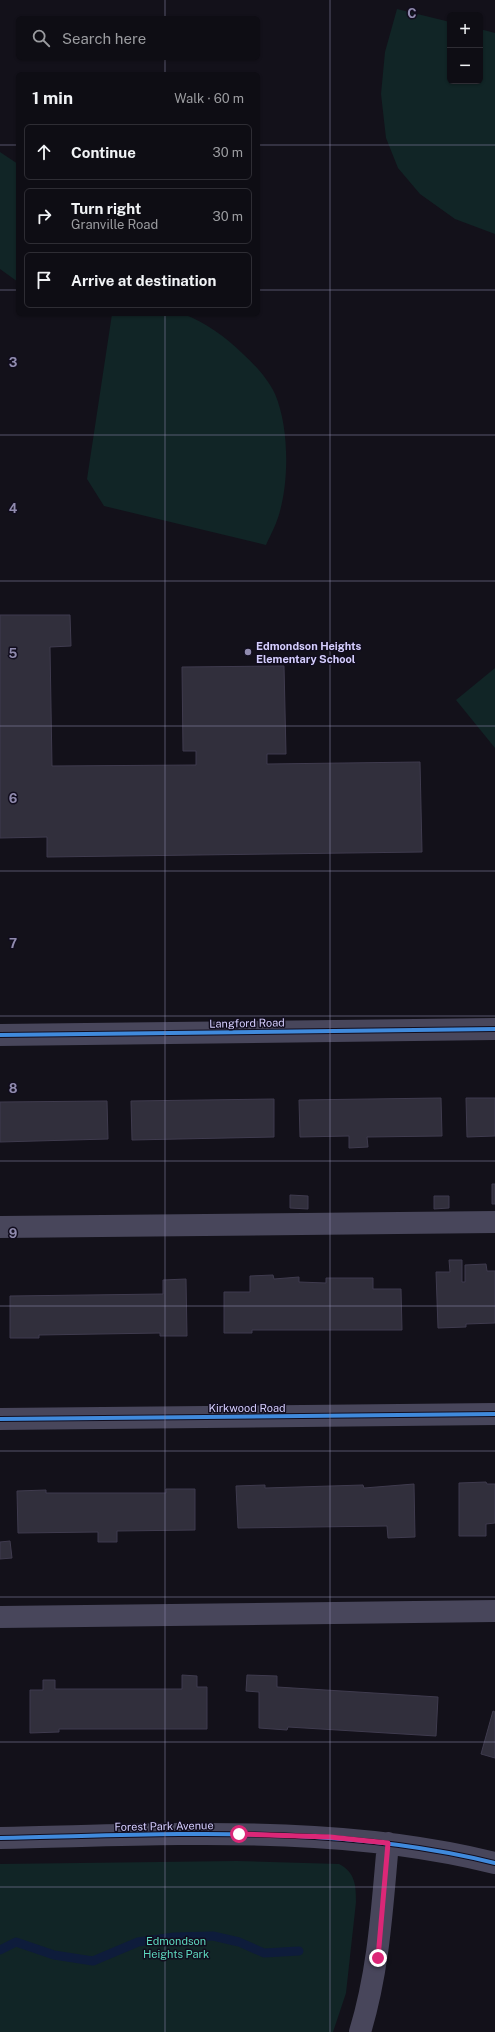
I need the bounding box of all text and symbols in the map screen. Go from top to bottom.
text: C [407,6,417,21]
map controls [447,12,483,84]
button: + [447,12,483,48]
search box [16,16,260,60]
icon: search [30,27,52,49]
text: Search here [62,30,146,47]
button: − [447,48,483,84]
text: 1 min [32,88,73,108]
text: Walk · 60 m [174,91,244,106]
icon: ahead [33,141,55,163]
text: Continue [71,144,136,161]
text: 30 m [213,145,243,160]
text: Turn right [71,200,141,217]
icon: right [33,205,55,227]
text: 30 m [213,209,243,224]
text: Granville Road [71,217,158,232]
icon: arrive [33,269,55,291]
text: Arrive at destination [71,272,216,289]
text: 3 [9,355,18,370]
text: 4 [9,501,18,516]
place label: Edmondson Heights Elementary School [256,640,362,665]
text: 5 [9,646,18,661]
marker: Edmondson Heights Elementary School [243,647,253,657]
text: 6 [9,791,18,806]
text: 7 [9,936,17,951]
street label: Langford Road [209,1016,285,1030]
text: 8 [9,1081,18,1096]
text: 9 [9,1226,17,1241]
street label: Kirkwood Road [208,1402,286,1414]
street label: Forest Park Avenue [114,1819,214,1833]
route start [230,1825,248,1843]
park label: Edmondson Heights Park [143,1935,209,1960]
route end [369,1949,387,1967]

